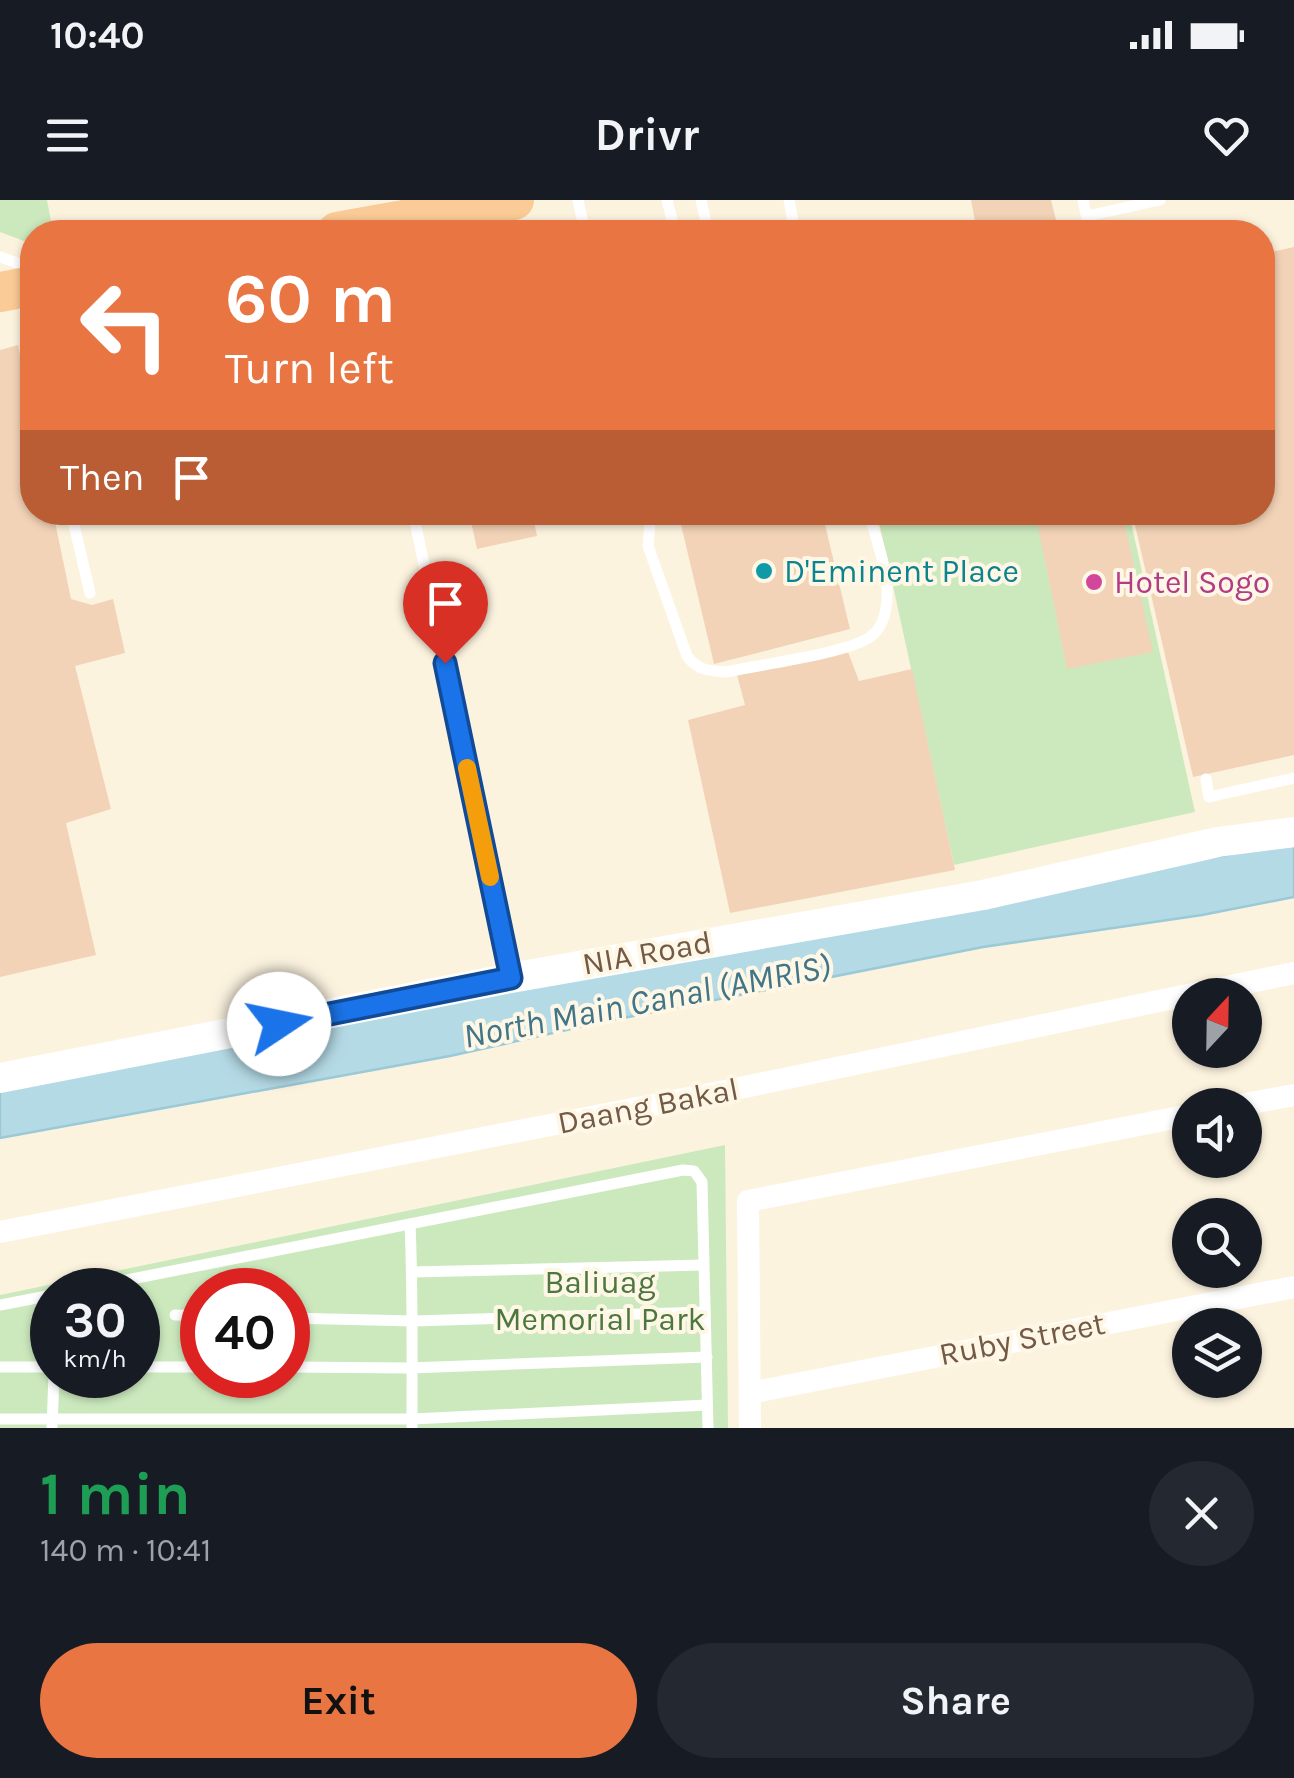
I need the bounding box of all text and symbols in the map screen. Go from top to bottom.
text: 10:40 [50,13,144,58]
icon: menu [40,108,95,163]
icon: heart [1199,108,1254,163]
text: Drivr [595,109,699,161]
text: 60 m [225,258,396,340]
icon: left [60,260,190,390]
text: Turn left [225,342,394,394]
icon: arrive [164,450,219,505]
text: Then [60,455,144,500]
place label: D'Eminent Place [784,553,1019,590]
marker: D'Eminent Place [753,560,775,582]
pin [403,561,488,664]
place label: Hotel Sogo [1114,564,1270,601]
marker: Hotel Sogo [1083,571,1105,593]
icon: arrive [418,576,473,631]
street label: NIA Road [580,923,714,983]
water label: North Main Canal (AMRIS) [460,945,834,1057]
position arrow [227,972,331,1076]
north arrow [1172,978,1262,1068]
map controls [1172,978,1262,1398]
street label: Daang Bakal [554,1070,742,1142]
button: sound [1172,1088,1262,1178]
button: search [1172,1198,1262,1288]
park label: Baliuag Memorial Park [494,1264,706,1338]
speed limit sign: 40 [180,1268,310,1398]
text: 30 [64,1291,126,1350]
street label: Ruby Street [936,1305,1108,1373]
button: layers [1172,1308,1262,1398]
text: km/h [63,1344,127,1373]
text: 1 min [40,1459,191,1529]
button: close [1149,1461,1254,1566]
text: 140 m · 10:41 [40,1532,211,1569]
button: Exit [40,1643,637,1758]
button: Share [657,1643,1254,1758]

